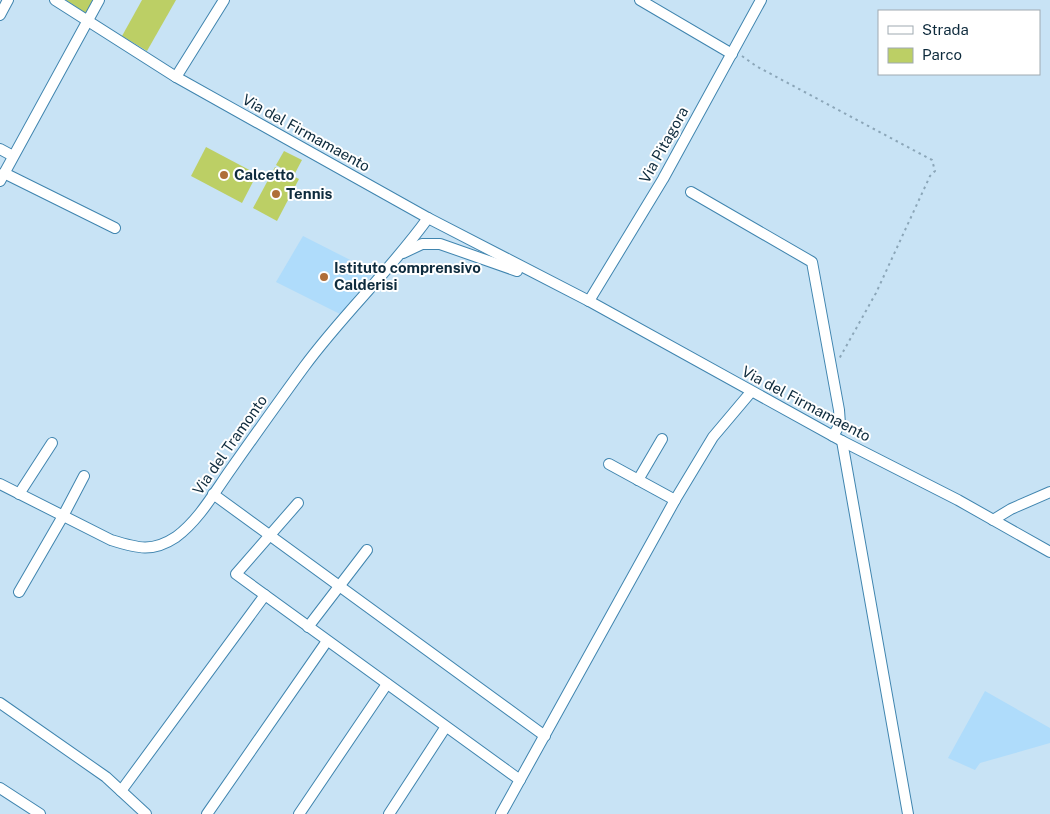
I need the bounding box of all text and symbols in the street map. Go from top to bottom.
legend [878,10,1040,75]
text: Strada [922,21,969,38]
text: Parco [922,46,962,63]
street label: Via del Firmamaento [239,90,373,175]
street label: Via Pitagora [636,104,691,186]
place label: Calcetto [234,166,295,183]
marker: Calcetto [218,169,230,181]
place label: Tennis [286,185,333,202]
marker: Tennis [270,188,282,200]
place label: Istituto comprensivo Calderisi [334,259,481,293]
marker: Istituto comprensivo Calderisi [318,271,330,283]
street label: Via del Firmamaento [739,362,873,445]
street label: Via del Tramonto [189,392,270,498]

